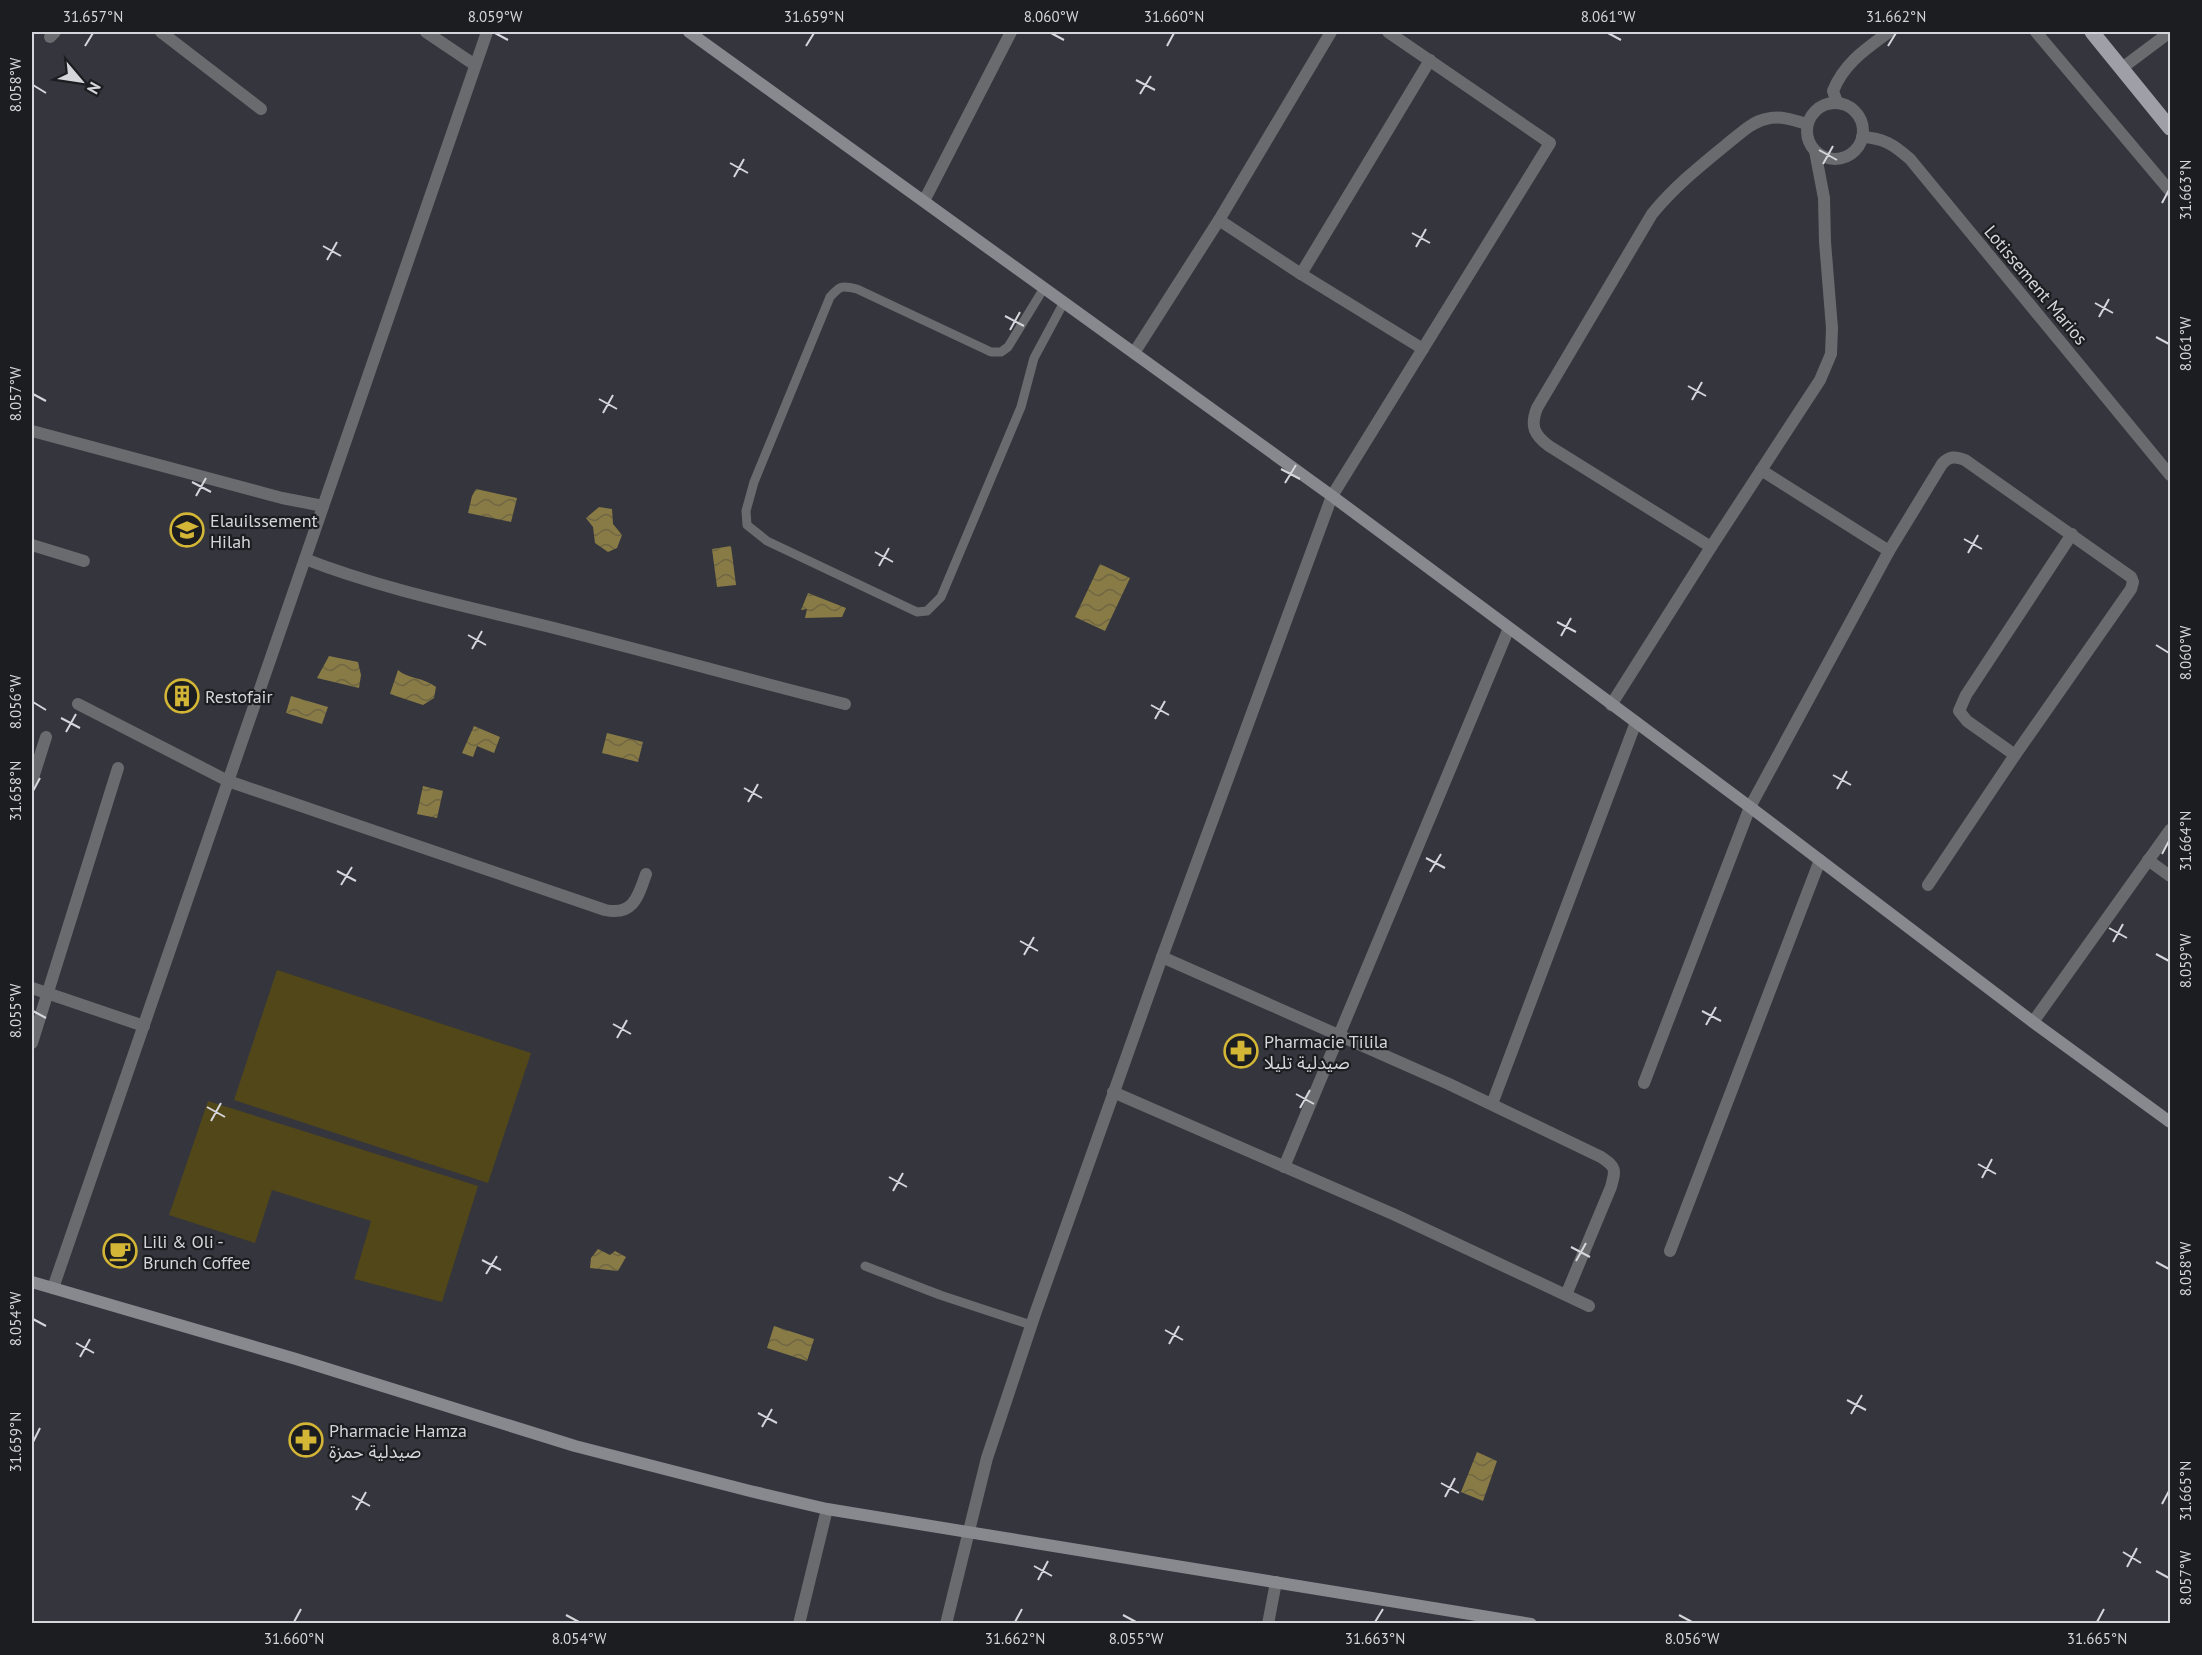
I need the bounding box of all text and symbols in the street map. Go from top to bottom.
text: 31.657°N [63,7,123,26]
text: 8.059°W [468,7,523,26]
text: 31.659°N [784,7,844,26]
text: 8.060°W [1024,7,1079,26]
text: 31.660°N [1144,7,1204,26]
text: 8.061°W [1581,7,1636,26]
text: 31.662°N [1866,7,1926,26]
north arrow [51,51,111,111]
text: 8.058°W [6,57,25,112]
text: N [83,79,105,98]
text: 31.663°N [2176,160,2195,220]
street label: Lotissement Marios [1979,221,2093,349]
text: 8.061°W [2176,316,2195,371]
text: 8.057°W [6,366,25,421]
place label: Elauilssement Hilah [210,509,318,553]
school or university icon: Elauilssement Hilah [169,512,205,548]
text: 8.060°W [2176,625,2195,680]
text: 8.056°W [6,674,25,729]
building icon: Restofair [164,678,200,714]
place label: Restofair [205,685,273,708]
text: 31.658°N [6,761,25,821]
text: 31.664°N [2176,811,2195,871]
text: 8.059°W [2176,933,2195,988]
text: 8.055°W [6,983,25,1038]
place label: Pharmacie Tilila صيدلية تليلا [1264,1030,1388,1074]
pharmacy icon: Pharmacie Tilila صيدلية تليلا [1223,1033,1259,1069]
place label: Lili & Oli - Brunch Coffee [143,1230,250,1274]
cafe icon: Lili & Oli - Brunch Coffee [102,1233,138,1269]
text: 8.058°W [2176,1241,2195,1296]
text: 8.054°W [6,1291,25,1346]
text: 31.659°N [6,1412,25,1472]
place label: Pharmacie Hamza صيدلية حمزة [329,1419,467,1463]
pharmacy icon: Pharmacie Hamza صيدلية حمزة [288,1422,324,1458]
text: 31.665°N [2176,1461,2195,1521]
text: 8.057°W [2176,1550,2195,1605]
text: 31.660°N [264,1629,324,1648]
text: 8.054°W [552,1629,607,1648]
text: 31.662°N [985,1629,1045,1648]
text: 8.055°W [1109,1629,1164,1648]
text: 31.663°N [1345,1629,1405,1648]
text: 8.056°W [1665,1629,1720,1648]
text: 31.665°N [2067,1629,2127,1648]

